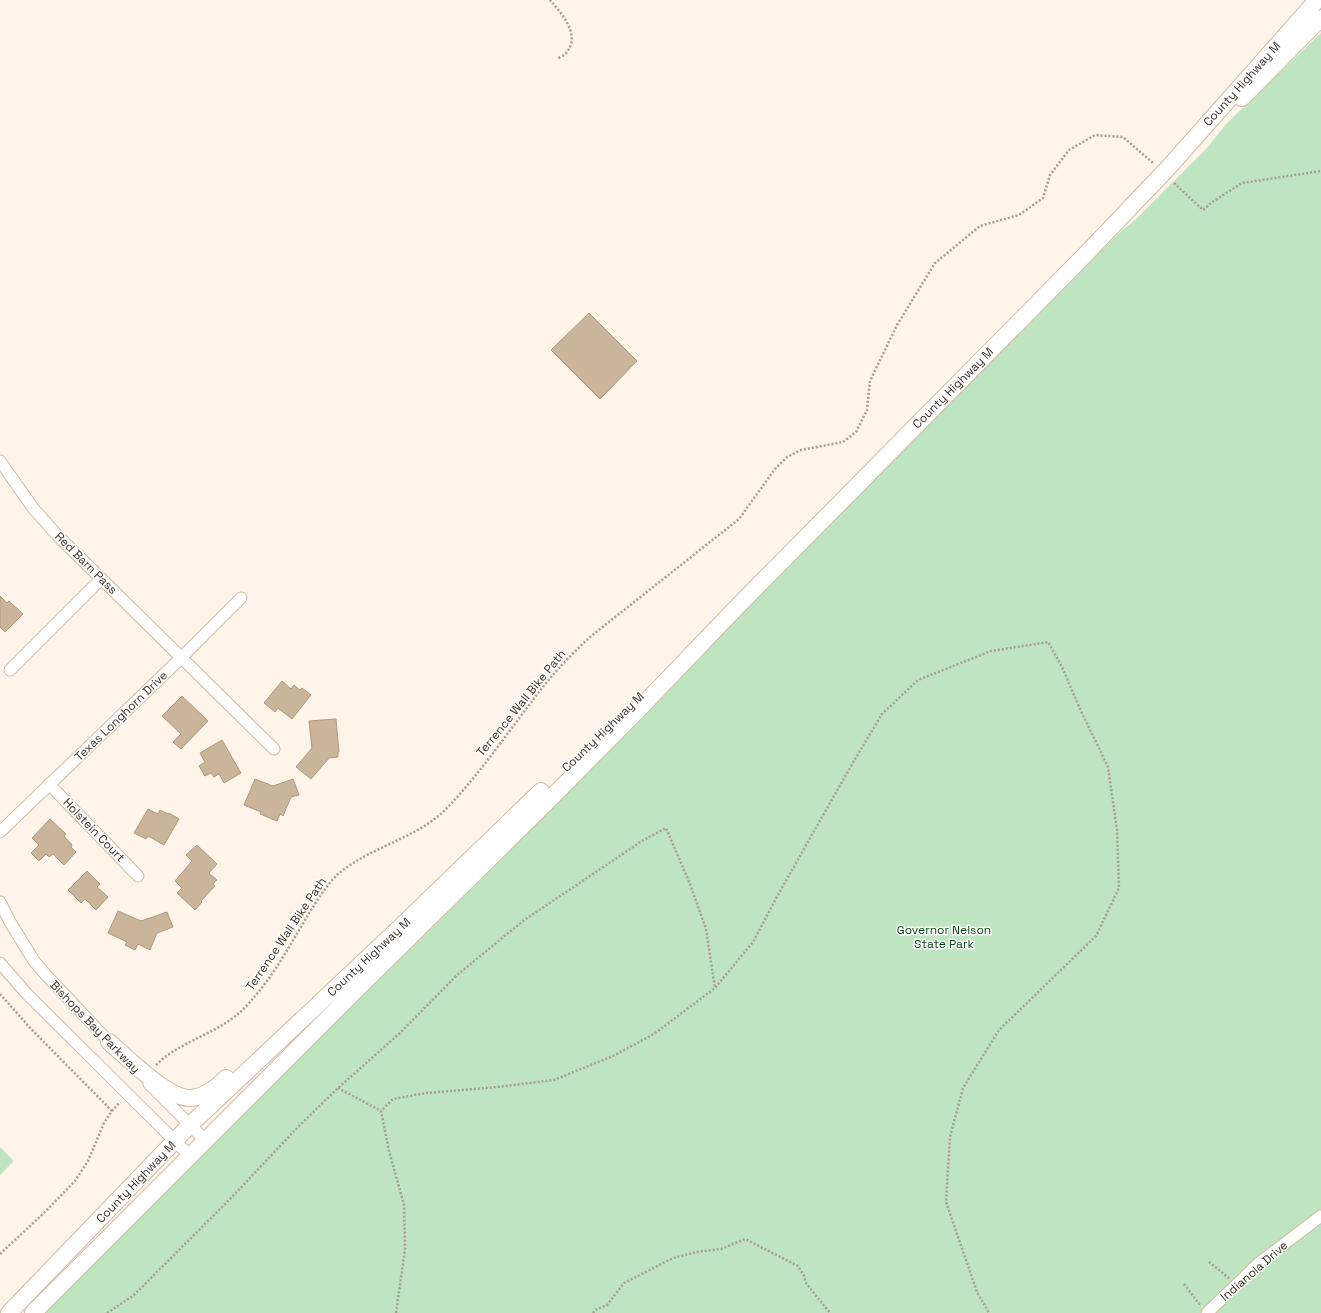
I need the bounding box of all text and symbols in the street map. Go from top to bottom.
street label: County Highway M [1200,38,1284,130]
street label: County Highway M [909,344,997,432]
street label: Red Barn Pass [51,528,121,598]
street label: Terrence Wall Bike Path [473,646,569,760]
street label: Texas Longhorn Drive [71,667,171,765]
street label: County Highway M [558,689,648,775]
street label: Holstein Court [60,795,128,865]
street label: Terrence Wall Bike Path [242,874,330,994]
street label: County Highway M [324,914,414,1000]
park label: Governor Nelson State Park [897,922,991,952]
street label: Bishops Bay Parkway [47,977,143,1077]
street label: County Highway M [93,1137,179,1227]
street label: Indianola Drive [1217,1237,1291,1305]

